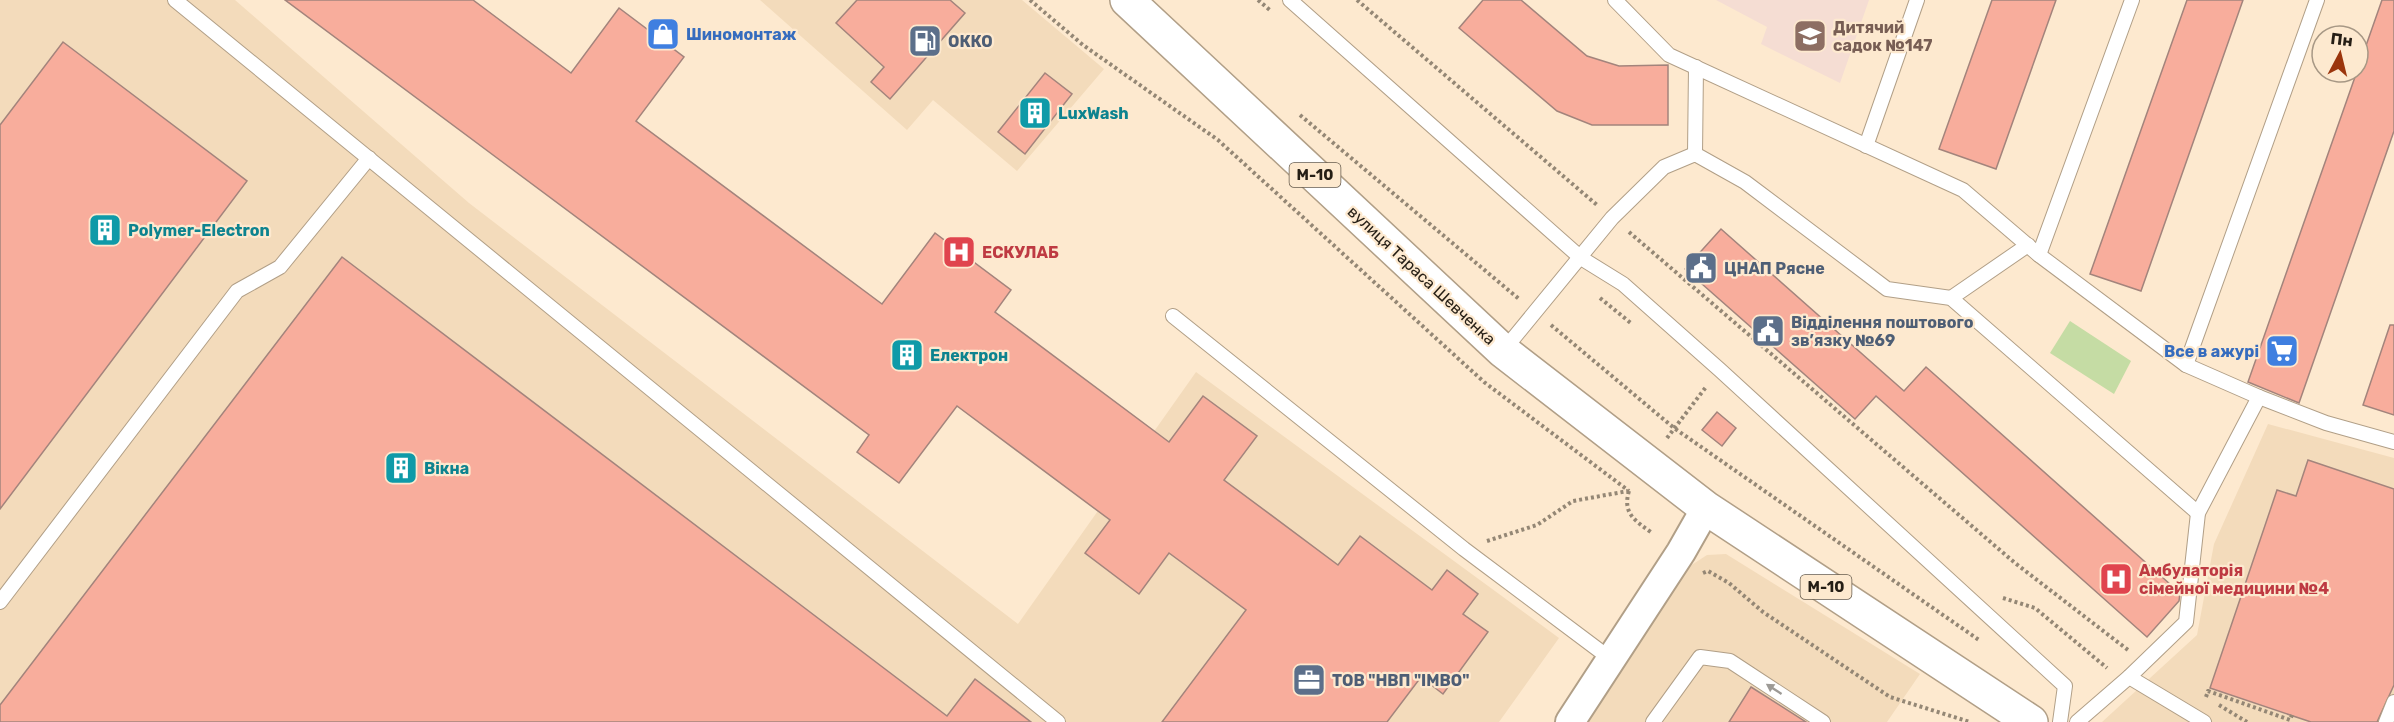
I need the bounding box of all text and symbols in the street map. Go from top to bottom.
shop icon: Шиномонтаж [645,16,681,52]
school or university icon: Дитячий садок №147 [1792,18,1828,54]
place label: Дитячий садок №147 [1833,18,1932,55]
fuel station icon: ОККО [907,23,943,59]
north arrow [2310,24,2370,84]
place label: Шиномонтаж [686,25,797,44]
text: Пн [2330,29,2354,50]
place label: ОККО [948,32,993,51]
building icon: LuxWash [1017,95,1053,131]
place label: LuxWash [1058,104,1129,123]
road number: М-10 [1290,163,1340,187]
street label: вулиця Тараса Шевченка [1344,202,1499,349]
building icon: Polymer-Electron [87,212,123,248]
place label: Polymer-Electron [128,221,270,240]
hospital icon: ЕСКУЛАБ [941,234,977,270]
place label: ЕСКУЛАБ [982,243,1059,262]
public building icon: ЦНАП Рясне [1683,250,1719,286]
place label: ЦНАП Рясне [1724,259,1825,278]
public building icon: Відділення поштового зв’язку №69 [1750,313,1786,349]
place label: Відділення поштового зв’язку №69 [1791,313,1974,350]
supermarket icon: Все в ажурі [2264,333,2300,369]
building icon: Електрон [889,337,925,373]
place label: Все в ажурі [2164,342,2259,361]
place label: Електрон [930,346,1008,365]
building icon: Вікна [383,450,419,486]
place label: Вікна [424,459,469,478]
hospital icon: Амбулаторія сімейної медицини №4 [2098,561,2134,597]
place label: Амбулаторія сімейної медицини №4 [2139,561,2329,598]
road number: М-10 [1800,575,1852,599]
office icon: ТОВ "НВП "ІМВО" [1291,662,1327,698]
place label: ТОВ "НВП "ІМВО" [1332,671,1469,690]
one-way arrow [1766,684,1783,695]

